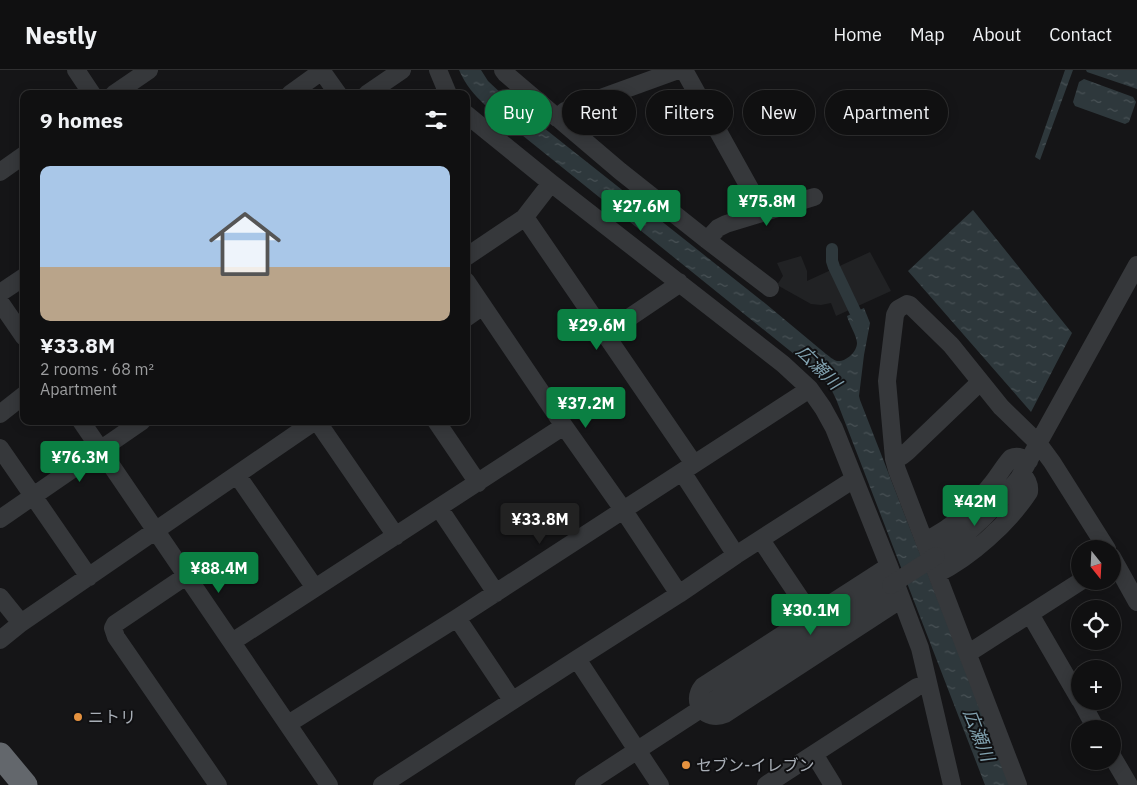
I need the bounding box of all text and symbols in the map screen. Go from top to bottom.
text: Nestly [25,19,97,51]
text: Home [834,23,882,46]
text: Map [910,23,945,46]
text: About [973,23,1021,46]
text: Contact [1049,23,1112,46]
chip: Buy [485,90,552,135]
chip: Rent [562,90,636,135]
chip: Filters [646,90,733,135]
chip: New [743,90,815,135]
chip: Apartment [825,90,948,135]
text: 9 homes [40,106,123,134]
icon: filters [422,106,450,134]
pin: ¥75.8M [726,184,808,227]
pin: ¥27.6M [600,190,682,232]
text: ¥75.8M [738,191,796,211]
text: ¥27.6M [612,196,670,216]
icon: home [200,199,290,289]
pin: ¥29.6M [556,308,638,351]
text: ¥29.6M [568,315,626,335]
text: ¥33.8M [40,331,115,359]
water label: 広瀬川 [792,340,848,396]
text: 2 rooms · 68 m² [40,359,154,379]
text: Apartment [40,379,117,399]
pin: ¥37.2M [545,386,627,429]
text: ¥37.2M [557,393,615,413]
pin: ¥76.3M [39,440,121,483]
text: ¥76.3M [51,447,109,467]
pin: ¥42M [945,484,1005,527]
text: ¥42M [954,491,996,511]
pin: ¥33.8M [499,502,581,545]
text: ¥33.8M [511,509,569,529]
north arrow [1071,540,1121,590]
map controls [1071,540,1121,770]
pin: ¥88.4M [178,552,260,594]
text: ¥88.4M [190,558,248,578]
pin: ¥30.1M [770,594,852,636]
text: ¥30.1M [782,600,840,620]
button: locate [1071,600,1121,650]
button: + [1071,660,1121,710]
water label: 広瀬川 [959,706,1000,766]
place label: ニトリ [88,707,136,727]
marker: ニトリ [72,711,84,723]
button: − [1071,720,1121,770]
place label: セブン-イレブン [696,755,814,775]
marker: セブン-イレブン [680,759,692,771]

